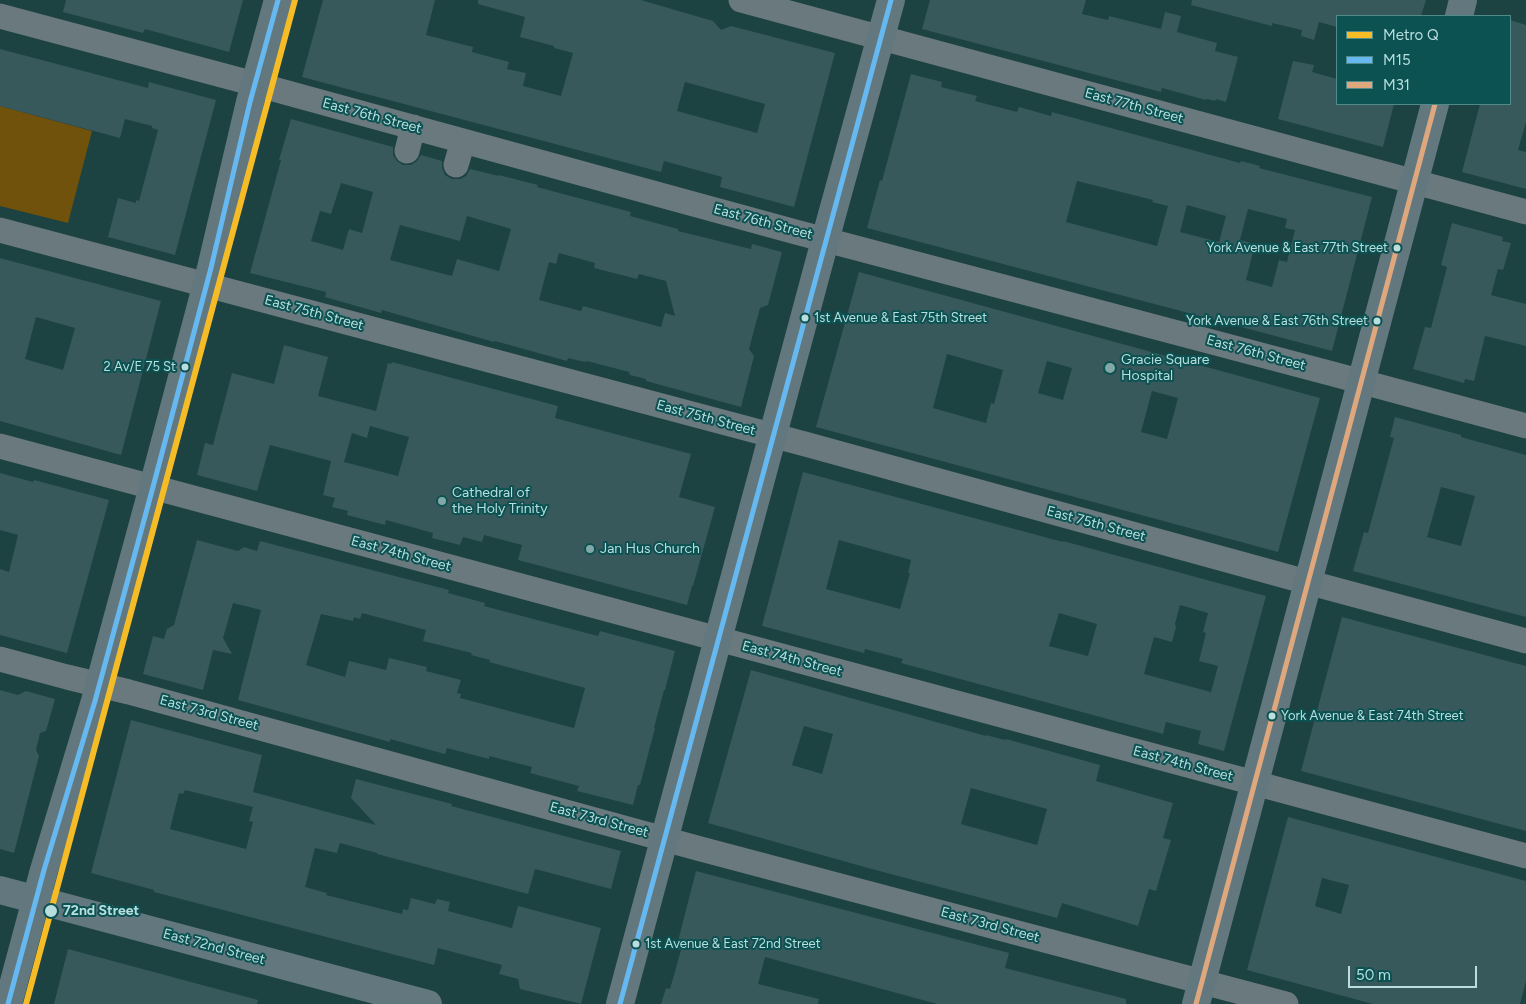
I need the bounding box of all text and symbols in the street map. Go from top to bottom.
legend [1336,15,1511,105]
text: Metro Q [1383,26,1439,44]
text: M15 [1383,51,1411,69]
text: M31 [1383,76,1410,94]
street label: East 77th Street [1083,85,1185,127]
street label: East 76th Street [321,95,423,137]
street label: East 76th Street [712,201,814,243]
place label: York Avenue & East 77th Street [1206,240,1388,256]
marker: York Avenue & East 77th Street [1392,243,1402,253]
street label: East 75th Street [263,292,365,334]
place label: 1st Avenue & East 75th Street [814,310,987,326]
marker: 1st Avenue & East 75th Street [800,313,810,323]
place label: York Avenue & East 76th Street [1186,313,1368,329]
marker: York Avenue & East 76th Street [1372,316,1382,326]
street label: East 76th Street [1205,332,1307,374]
place label: Gracie Square Hospital [1121,352,1209,384]
place label: 2 Av/E 75 St [104,359,176,375]
marker: Gracie Square Hospital [1103,361,1117,375]
marker: 2 Av/E 75 St [180,362,190,372]
street label: East 75th Street [655,397,757,439]
place label: Cathedral of the Holy Trinity [452,485,548,518]
marker: Cathedral of the Holy Trinity [436,495,448,507]
street label: East 75th Street [1045,503,1147,545]
street label: East 74th Street [349,533,453,575]
place label: Jan Hus Church [600,541,700,557]
marker: Jan Hus Church [584,543,596,555]
street label: East 74th Street [740,638,844,680]
street label: East 73rd Street [158,692,260,734]
place label: York Avenue & East 74th Street [1281,708,1464,724]
marker: York Avenue & East 74th Street [1267,711,1277,721]
street label: East 74th Street [1131,743,1235,785]
street label: East 73rd Street [548,799,650,841]
marker: 72nd Street [43,903,59,919]
place label: 72nd Street [63,903,139,919]
street label: East 73rd Street [939,904,1041,946]
street label: East 72nd Street [161,925,267,969]
place label: 1st Avenue & East 72nd Street [645,936,821,952]
marker: 1st Avenue & East 72nd Street [631,939,641,949]
scale bar [1351,956,1480,988]
text: 50 m [1356,966,1391,984]

